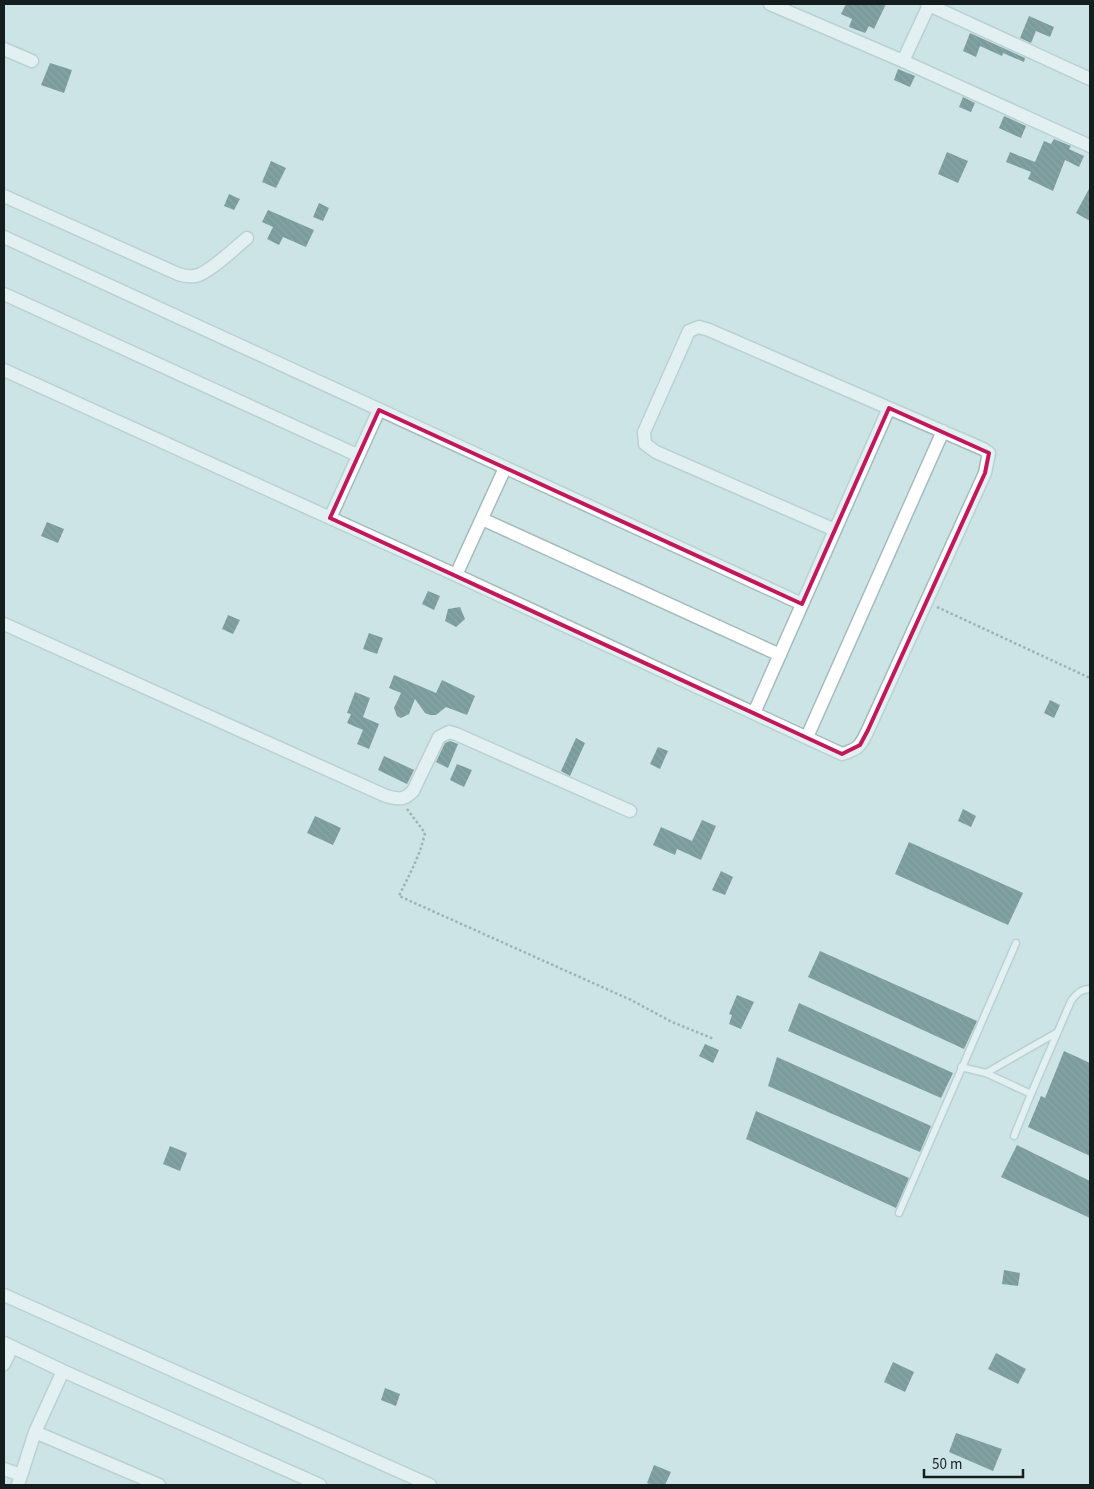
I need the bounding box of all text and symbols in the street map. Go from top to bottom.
scale bar [924,1446,1023,1478]
text: 50 m [932,1454,962,1475]

